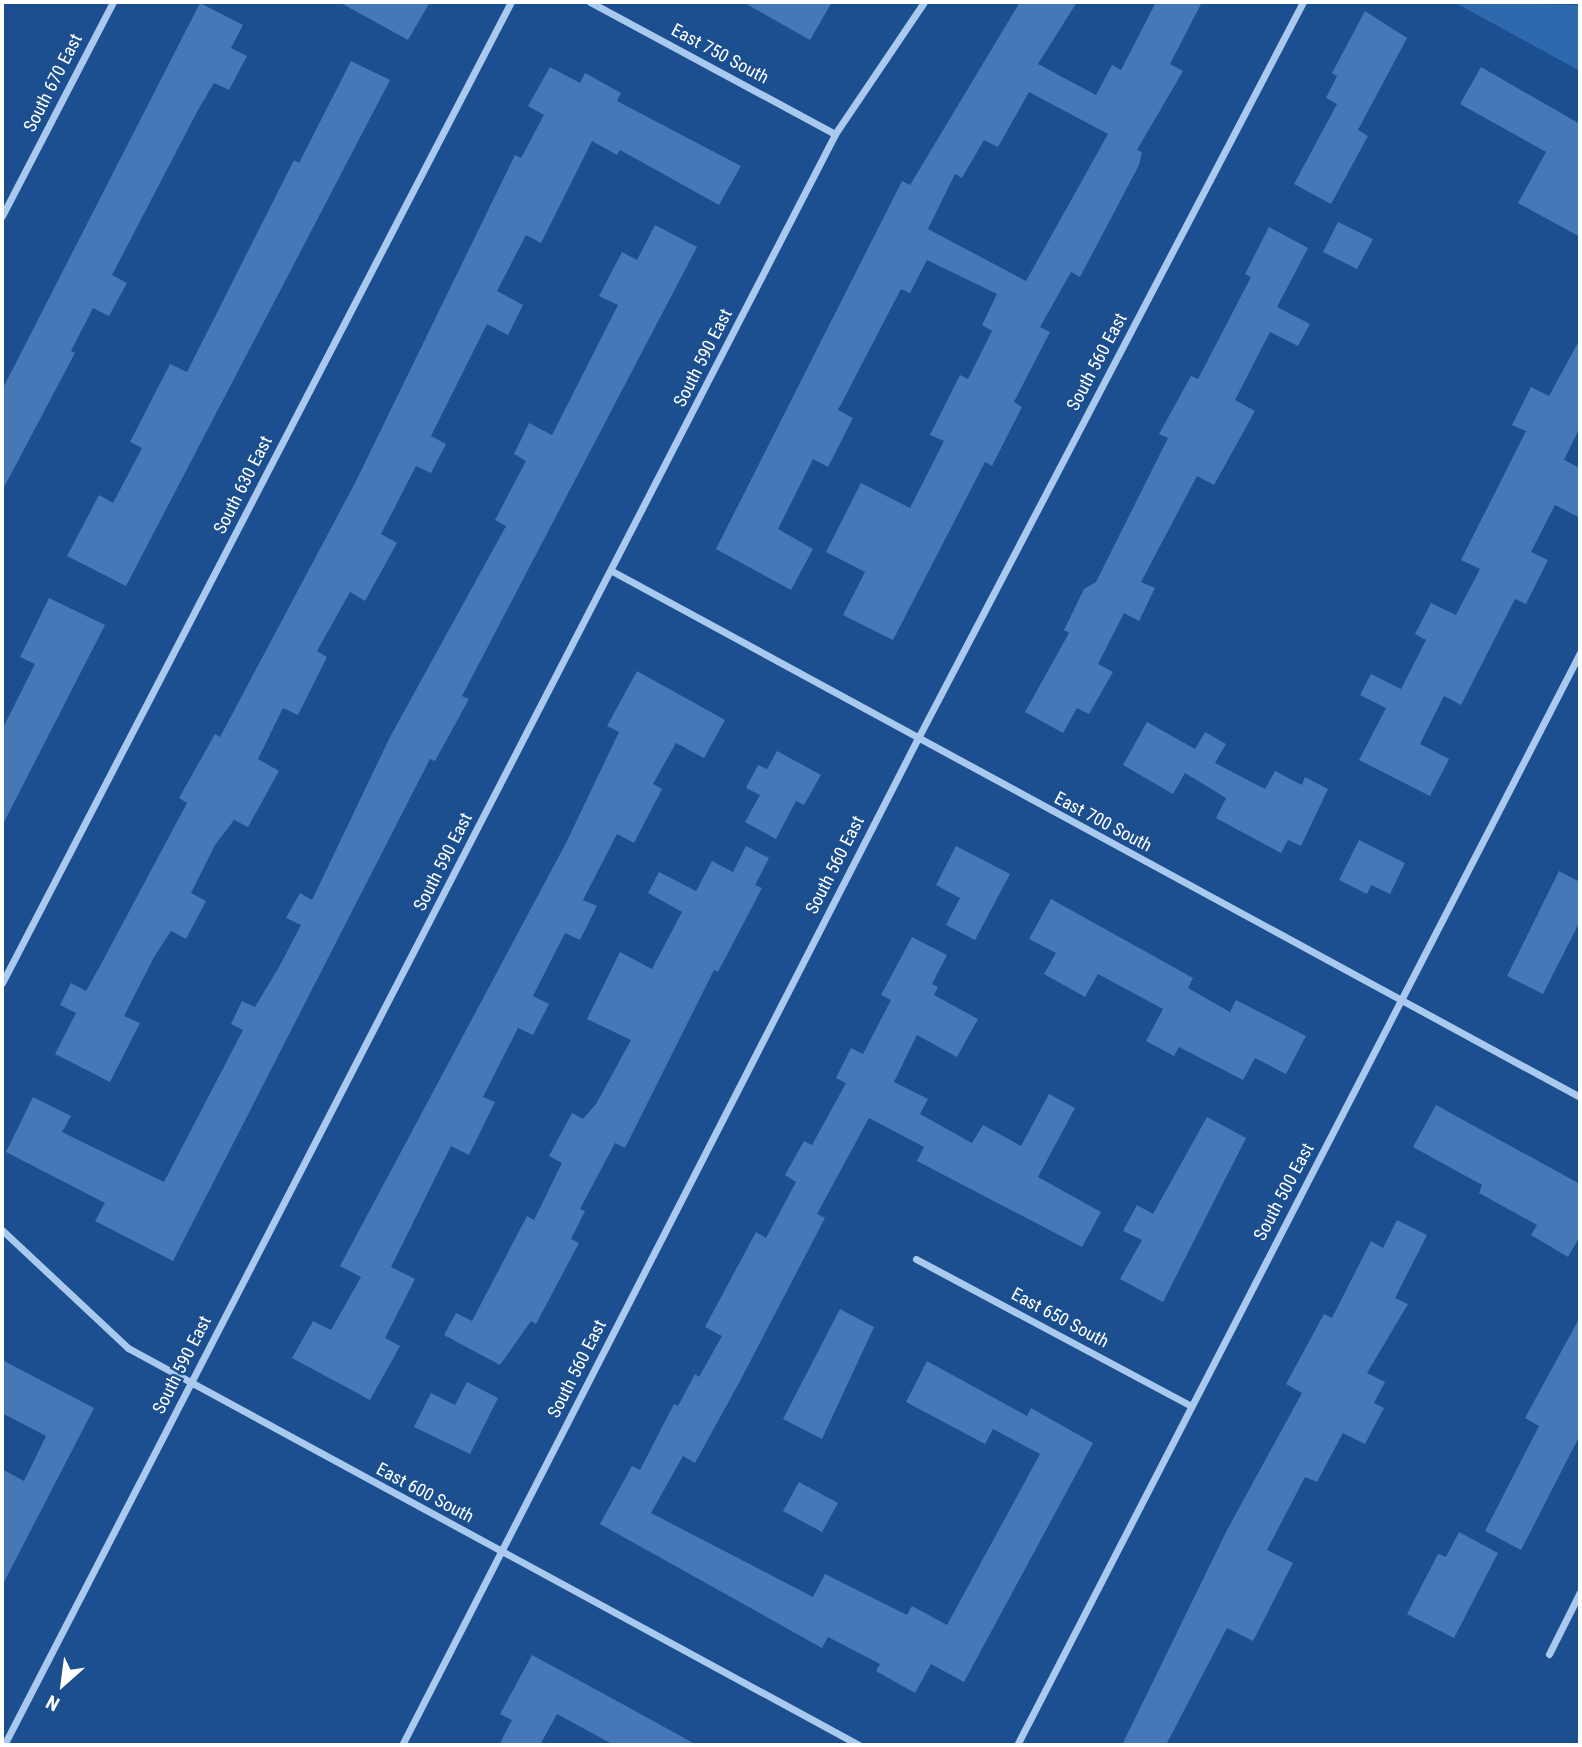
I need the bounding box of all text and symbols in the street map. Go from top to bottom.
street label: East 750 South [668,19,772,89]
street label: South 670 East [19,30,87,136]
street label: South 590 East [669,305,737,411]
street label: South 560 East [1062,310,1132,414]
street label: South 630 East [209,432,277,538]
street label: East 700 South [1051,787,1155,857]
street label: South 590 East [409,809,477,915]
street label: South 560 East [801,812,869,918]
street label: South 500 East [1249,1140,1319,1244]
street label: East 650 South [1008,1283,1112,1353]
street label: South 590 East [148,1312,216,1418]
street label: South 560 East [543,1316,611,1422]
street label: East 600 South [373,1458,477,1528]
north arrow [28,1649,98,1719]
text: N [42,1690,63,1716]

